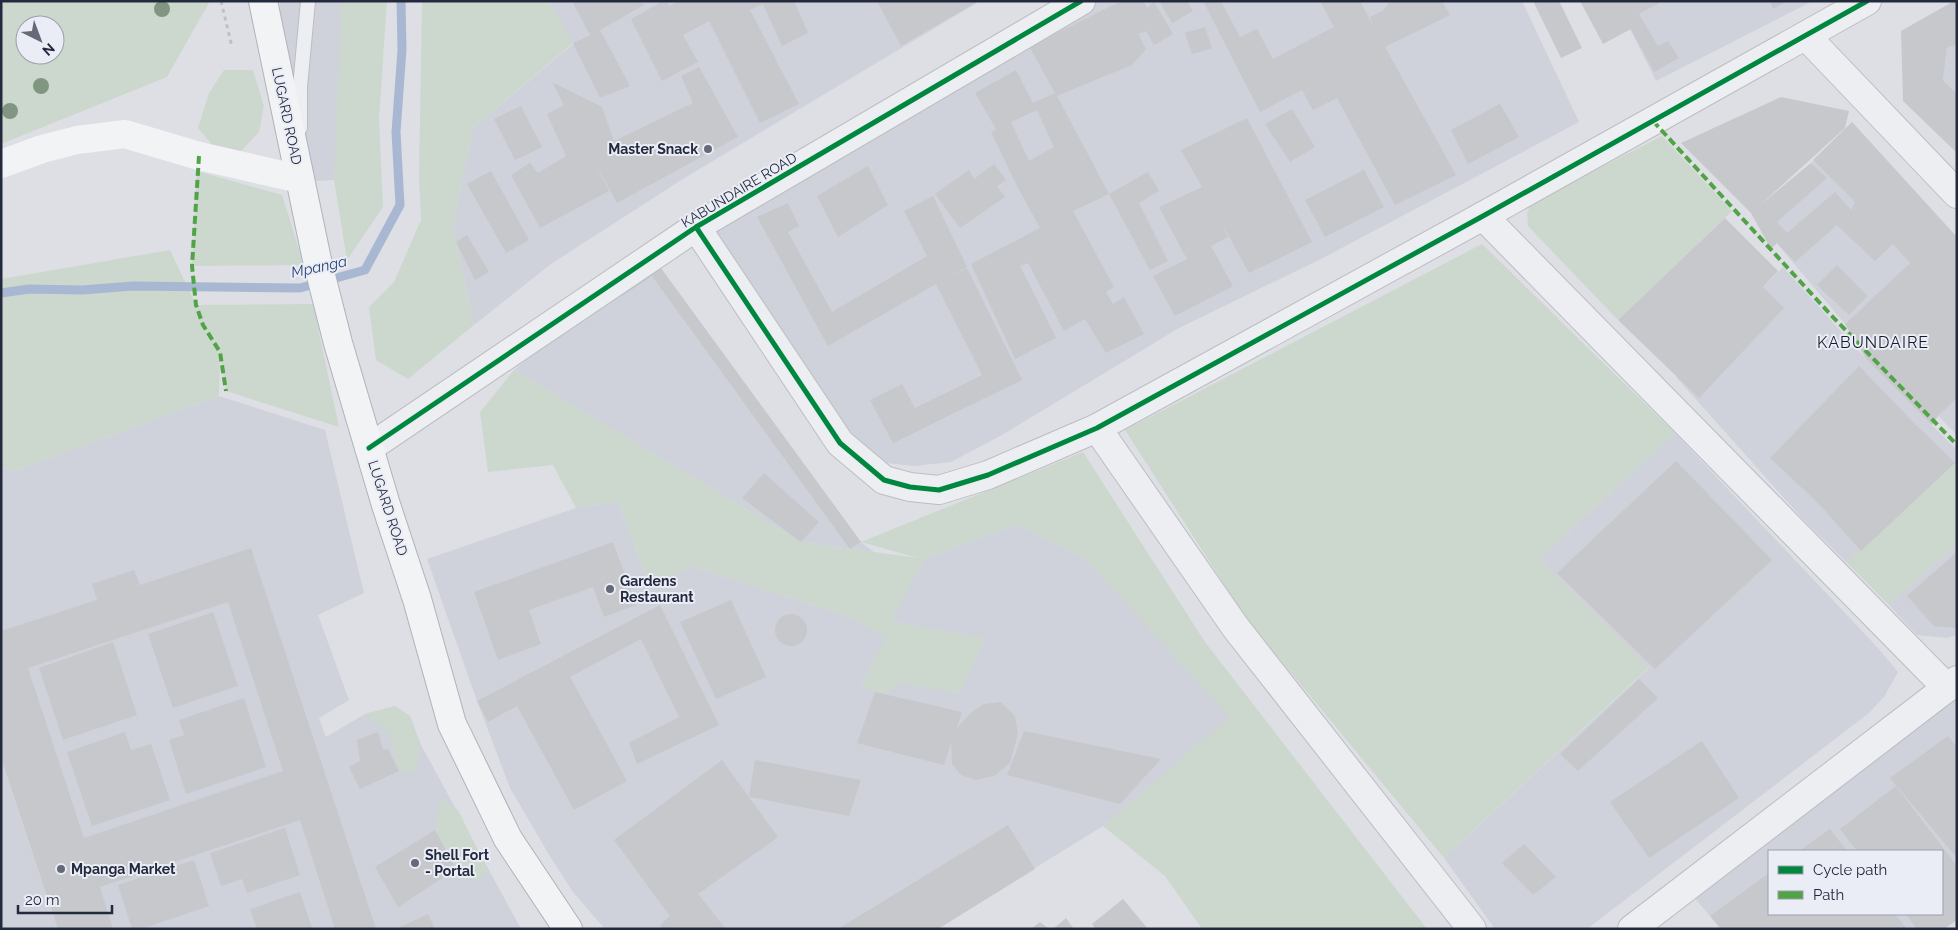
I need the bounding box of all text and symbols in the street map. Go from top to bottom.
north arrow [15,15,65,65]
text: N [39,40,58,59]
street label: LUGARD ROAD [269,66,305,166]
place label: Master Snack [608,141,698,157]
marker: Master Snack [702,143,714,155]
street label: KABUNDAIRE ROAD [678,149,800,231]
water label: Mpanga [289,252,349,282]
district label: KABUNDAIRE [1817,333,1929,352]
street label: LUGARD ROAD [365,458,411,558]
place label: Gardens Restaurant [620,573,694,605]
marker: Gardens Restaurant [604,583,616,595]
place label: Shell Fort - Portal [425,847,490,879]
legend [1768,850,1943,915]
marker: Shell Fort - Portal [409,857,421,869]
place label: Mpanga Market [71,861,176,877]
text: Cycle path [1813,861,1887,879]
marker: Mpanga Market [55,863,67,875]
scale bar [18,882,111,914]
text: Path [1813,886,1844,904]
text: 20 m [25,891,60,909]

